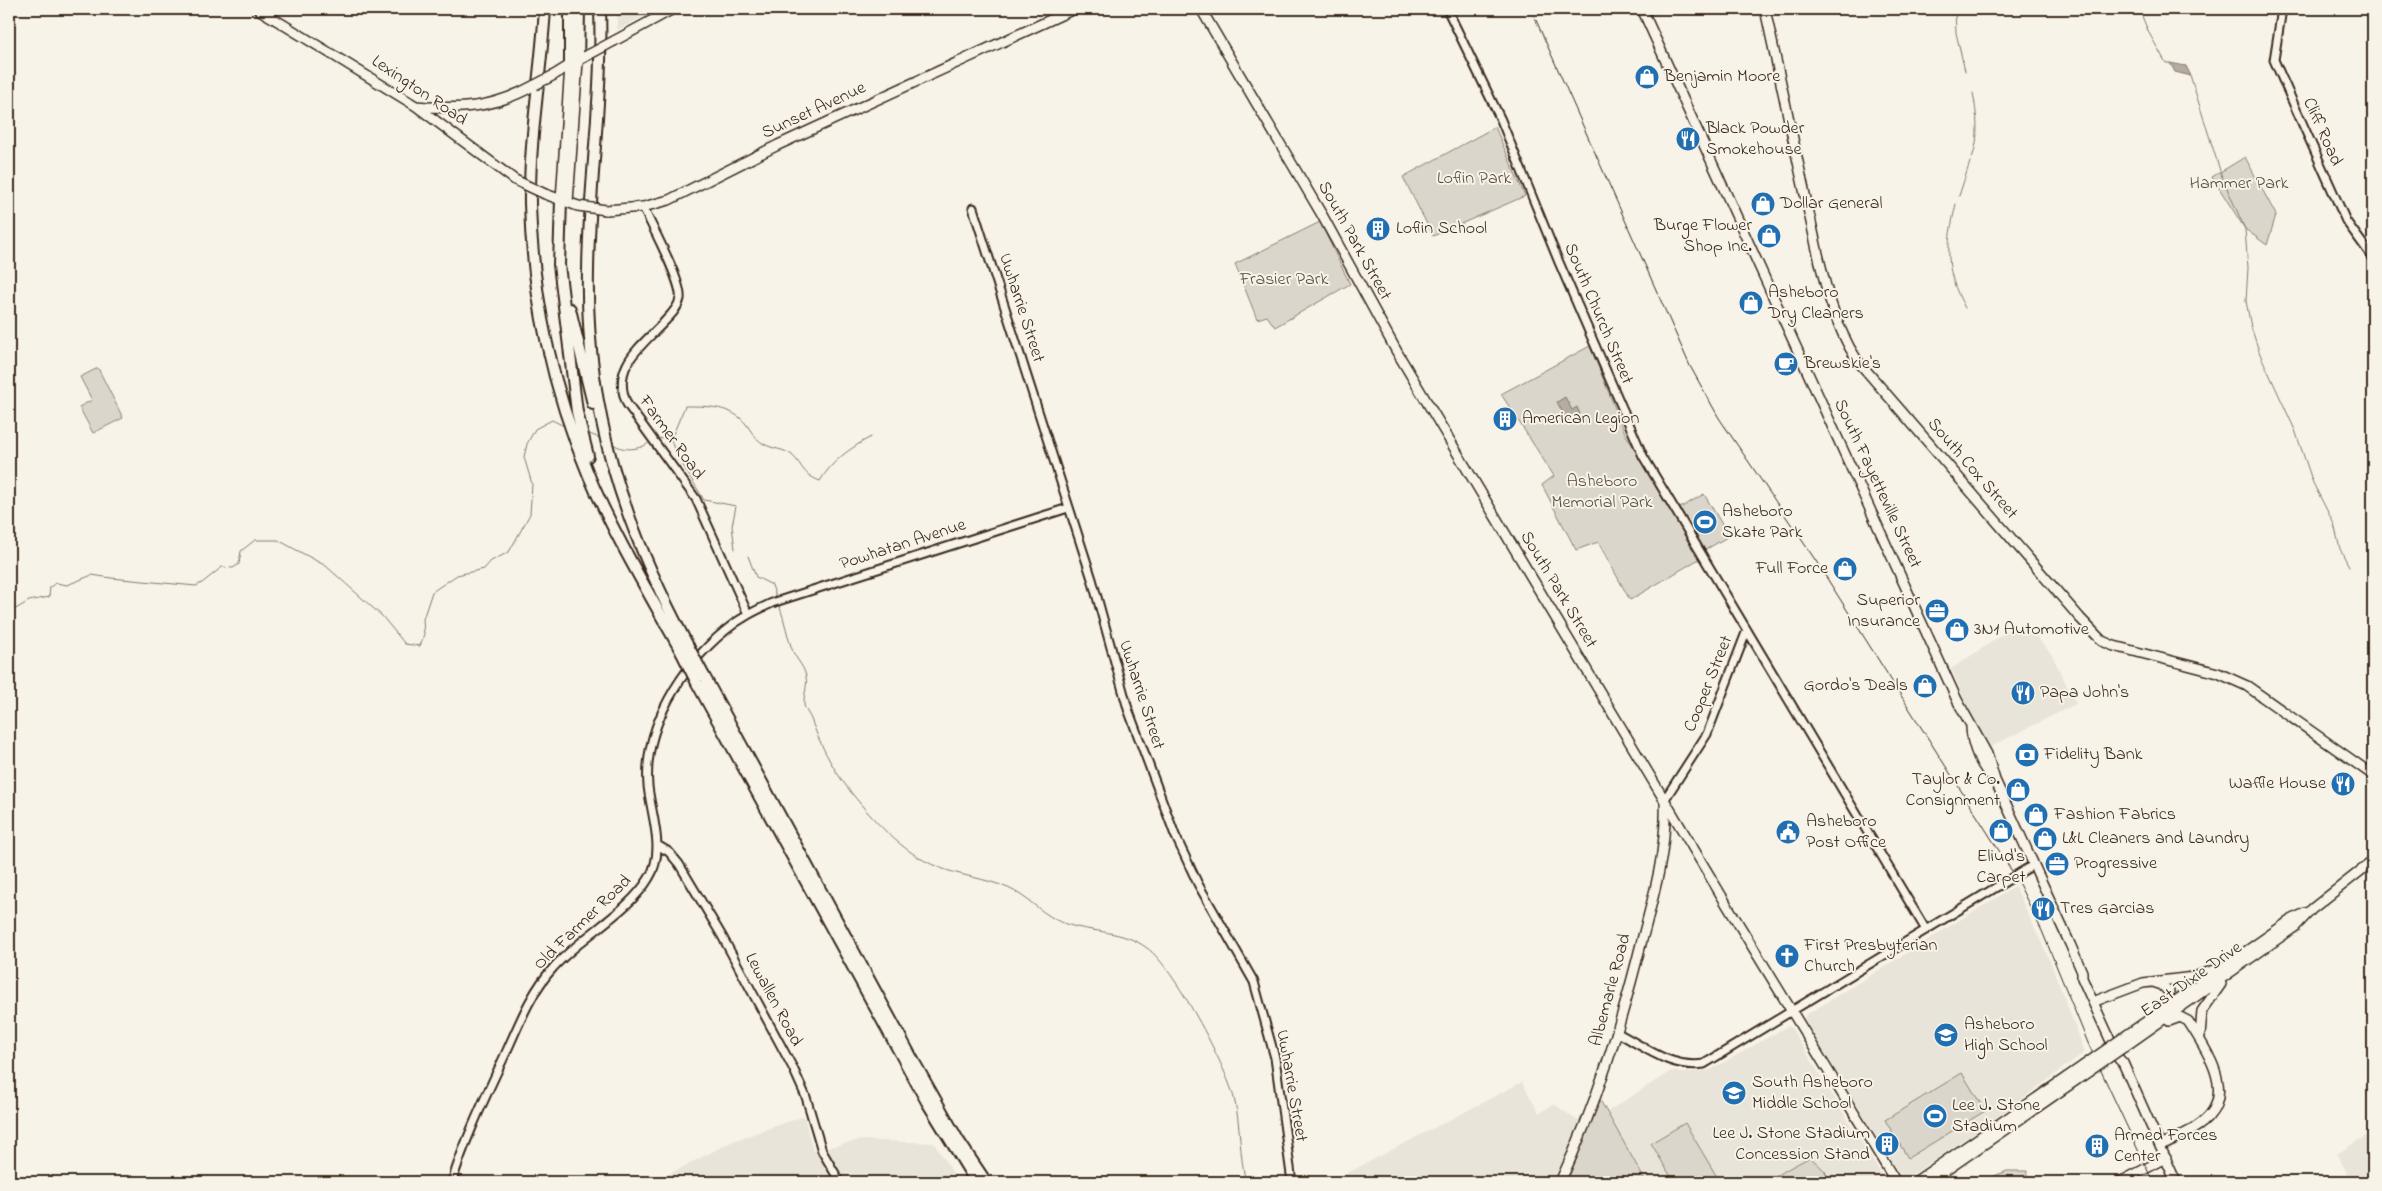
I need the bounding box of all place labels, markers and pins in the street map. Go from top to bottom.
shop icon: Benjamin Moore [1634,64,1660,90]
place label: Benjamin Moore [1663,64,1781,90]
place label: Black Powder Smokehouse [1705,116,1805,163]
restaurant icon: Black Powder Smokehouse [1675,126,1701,152]
shop icon: Dollar General [1750,191,1776,217]
place label: Dollar General [1779,191,1883,217]
place label: Burge Flower Shop Inc. [1653,213,1752,260]
building icon: Loflin School [1365,216,1391,242]
place label: Loflin School [1396,216,1487,242]
shop icon: Burge Flower Shop Inc. [1756,223,1782,249]
place label: Asheboro Dry Cleaners [1767,280,1864,327]
shop icon: Asheboro Dry Cleaners [1738,290,1764,316]
cafe icon: Brewskie's [1773,351,1799,377]
place label: Brewskie's [1803,351,1881,377]
building icon: American Legion [1492,406,1518,432]
place label: American Legion [1522,406,1639,433]
place label: Asheboro Skate Park [1722,499,1802,546]
sports icon: Asheboro Skate Park [1692,509,1718,535]
place label: Full Force [1755,556,1829,582]
shop icon: Full Force [1832,556,1858,582]
place label: Superior Insurance [1847,588,1921,635]
office icon: Superior Insurance [1924,598,1950,624]
shop icon: 3N1 Automotive [1944,617,1970,643]
place label: 3N1 Automotive [1974,617,2090,643]
place label: Gordo's Deals [1804,673,1908,699]
shop icon: Gordo's Deals [1912,673,1938,699]
restaurant icon: Papa John's [2010,680,2036,706]
place label: Papa John's [2040,680,2129,706]
bank icon: Fidelity Bank [2014,742,2040,768]
place label: Fidelity Bank [2043,742,2143,768]
place label: Taylor & Co. Consignment [1906,767,2000,815]
place label: Waffle House [2229,771,2327,797]
restaurant icon: Waffle House [2330,771,2356,797]
shop icon: Taylor & Co. Consignment [2005,777,2031,803]
shop icon: Fashion Fabrics [2023,802,2049,828]
place label: Fashion Fabrics [2053,802,2176,828]
place label: Asheboro Post Office [1806,809,1887,856]
shop icon: Eliud's Carpet [1988,818,2014,844]
public building icon: Asheboro Post Office [1775,819,1801,845]
shop icon: L&L Cleaners and Laundry [2032,826,2058,852]
place label: L&L Cleaners and Laundry [2062,826,2249,852]
place label: Eliud's Carpet [1976,844,2026,891]
office icon: Progressive [2044,851,2070,877]
place label: Progressive [2074,851,2158,878]
restaurant icon: Tres Garcias [2030,896,2056,922]
place label: Tres Garcias [2060,896,2154,922]
place label: First Presbyterian Church [1803,933,1938,980]
church icon: First Presbyterian Church [1774,943,1800,969]
place label: Asheboro High School [1964,1012,2047,1060]
school or university icon: Asheboro High School [1933,1022,1959,1048]
place label: South Asheboro Middle School [1752,1070,1873,1117]
school or university icon: South Asheboro Middle School [1721,1080,1747,1106]
place label: Lee J. Stone Stadium [1952,1093,2041,1140]
sports icon: Lee J. Stone Stadium [1922,1103,1948,1129]
place label: Lee J. Stone Stadium Concession Stand [1712,1121,1870,1168]
place label: Armed Forces Center [2114,1123,2218,1170]
building icon: Lee J. Stone Stadium Concession Stand [1874,1131,1900,1157]
building icon: Armed Forces Center [2084,1133,2110,1159]

